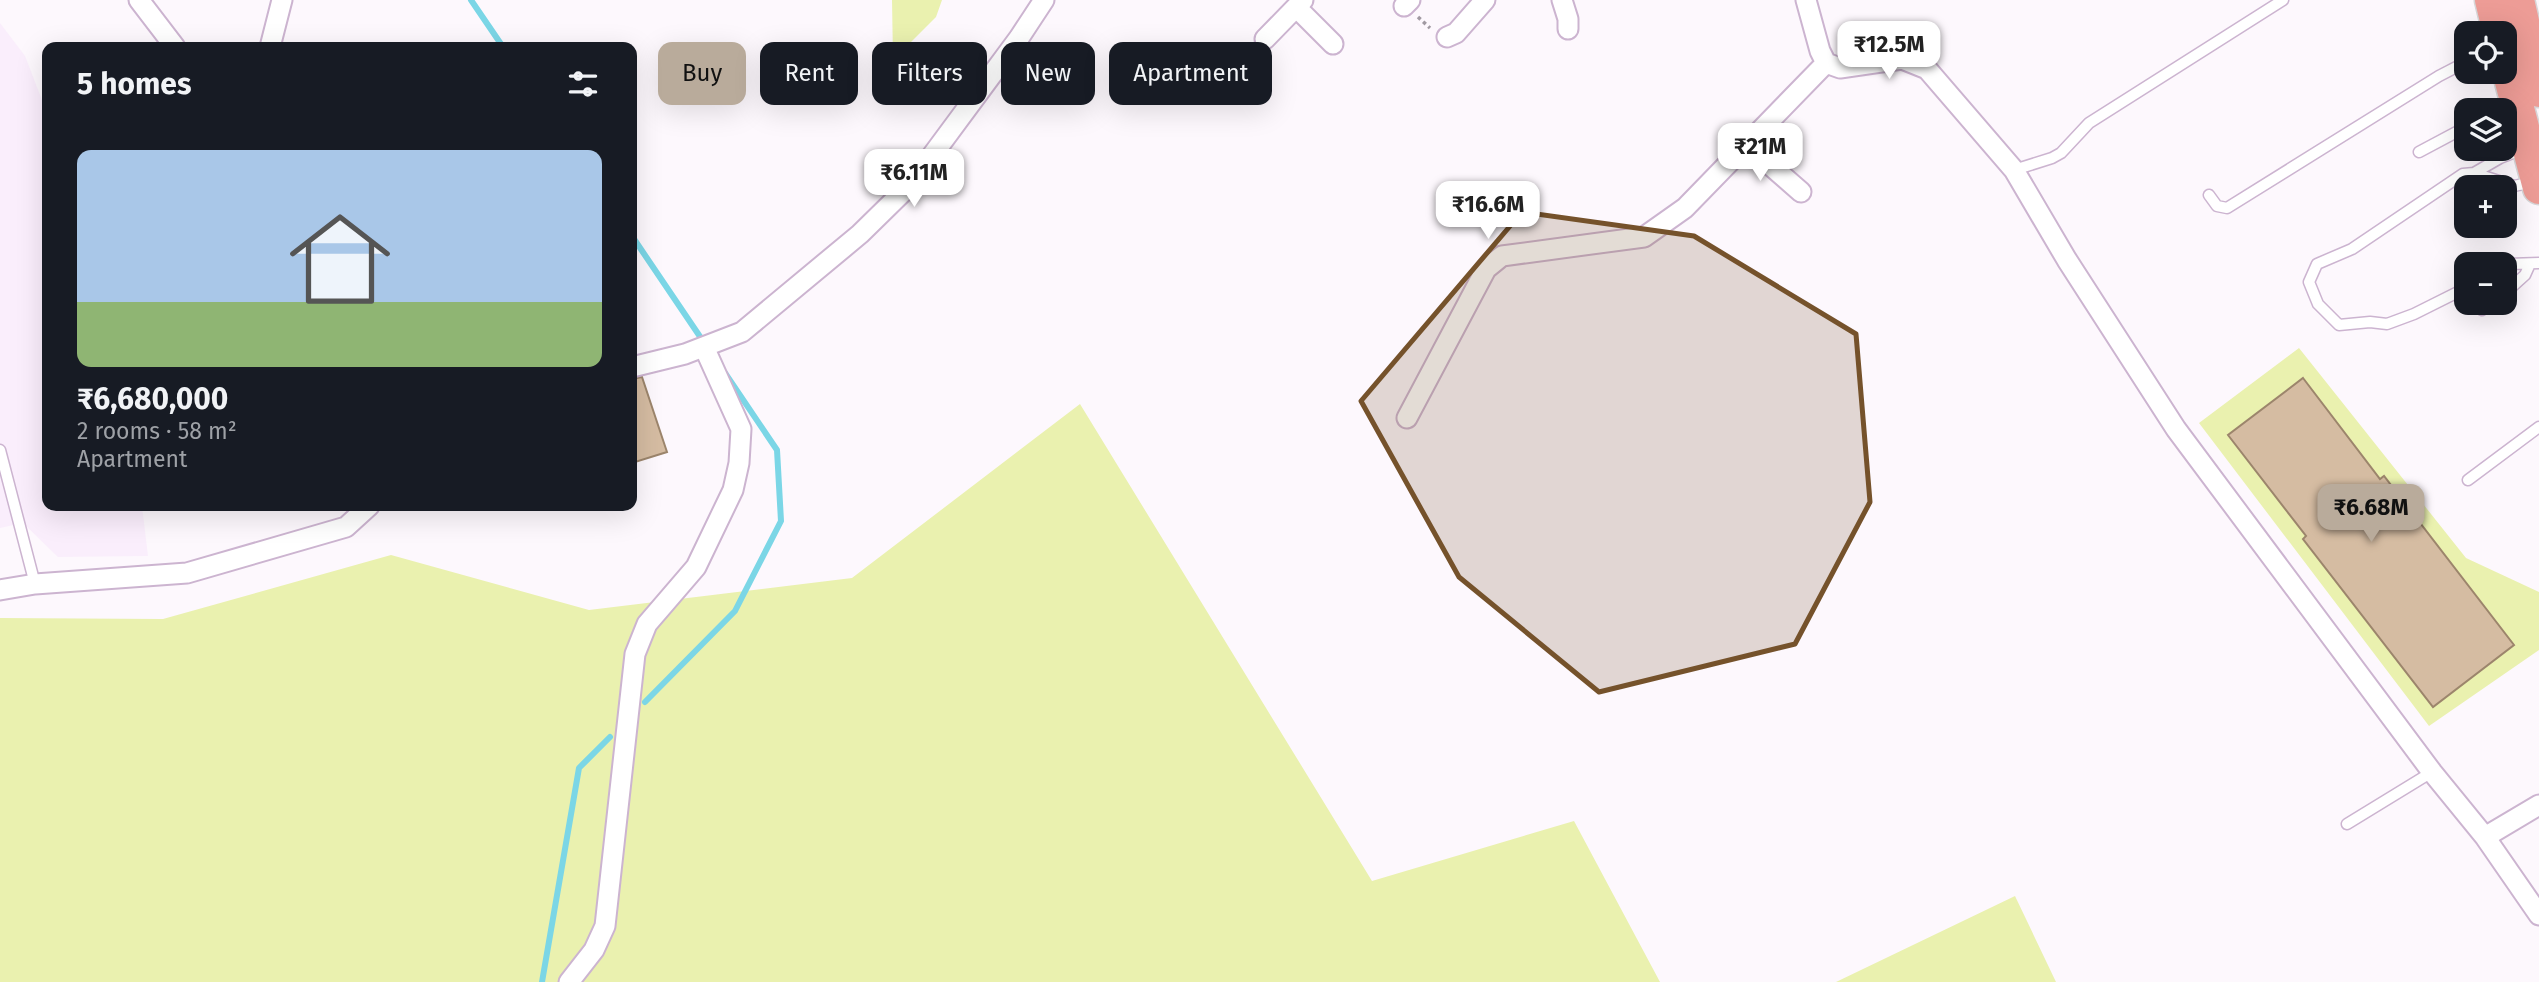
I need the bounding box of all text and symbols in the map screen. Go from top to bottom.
map controls [2454,21,2517,315]
button: locate [2454,21,2517,84]
pin: ₹12.5M [1832,22,1946,81]
text: ₹12.5M [1853,30,1925,58]
chip: Buy [658,42,746,105]
chip: Rent [760,42,858,105]
chip: Filters [872,42,987,105]
chip: New [1001,42,1095,105]
chip: Apartment [1109,42,1272,105]
icon: filters [564,65,602,103]
text: 5 homes [77,66,191,102]
button: layers [2454,98,2517,161]
pin: ₹21M [1719,124,1801,183]
text: ₹21M [1734,132,1786,160]
pin: ₹6.11M [857,150,971,209]
text: ₹6.11M [880,158,948,186]
button: + [2454,175,2517,238]
pin: ₹16.6M [1431,182,1545,241]
text: ₹16.6M [1452,190,1524,218]
icon: home [277,196,403,322]
button: − [2454,252,2517,315]
text: ₹6,680,000 [77,381,228,417]
text: 2 rooms · 58 m² [77,417,237,445]
text: Apartment [77,445,187,473]
pin: ₹6.68M [2314,484,2428,544]
text: ₹6.68M [2333,493,2409,521]

